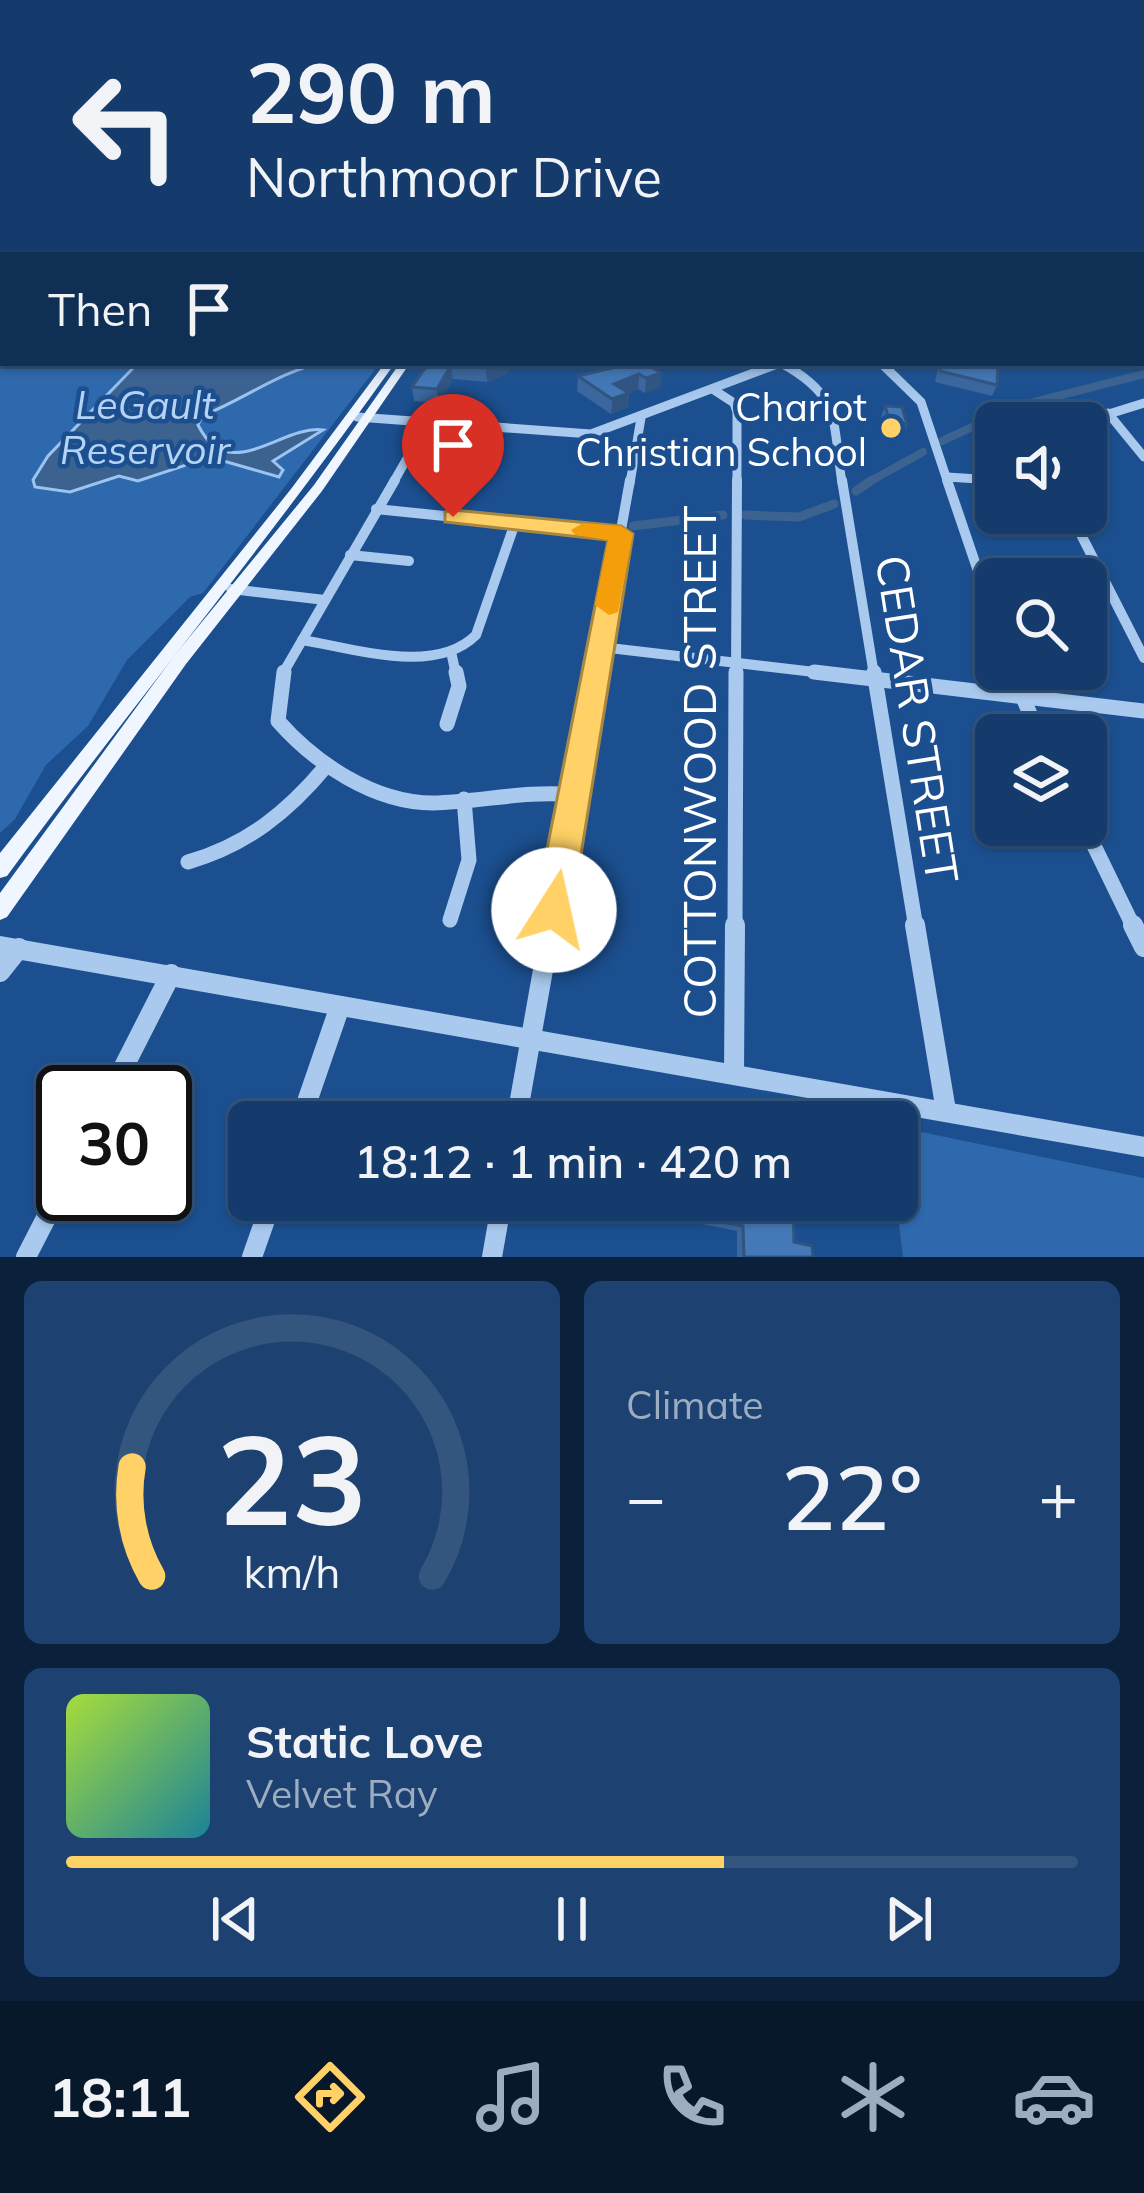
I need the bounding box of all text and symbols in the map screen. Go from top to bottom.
text: 290 m [246,39,496,144]
icon: left [48,48,204,204]
text: Northmoor Drive [246,143,662,211]
icon: arrive [176,276,242,342]
text: Then [48,281,152,337]
water label: LeGault Reservoir [60,380,232,474]
place label: Chariot Christian School [575,382,867,476]
pin [402,394,504,517]
map controls [975,402,1107,846]
button: sound [975,402,1107,534]
icon: arrive [420,412,486,478]
marker: Chariot Christian School [878,415,904,441]
street label: COTTONWOOD STREET [671,505,727,1019]
street label: CEDAR STREET [864,551,972,887]
button: search [975,558,1107,690]
button: layers [975,714,1107,846]
position arrow [491,847,617,973]
speed limit sign: 30 [36,1065,192,1221]
text: 18:12 · 1 min · 420 m [354,1133,792,1189]
text: Climate [626,1380,764,1429]
text: 23 [217,1400,367,1556]
text: 22° [781,1440,923,1553]
text: − [626,1455,666,1538]
text: + [1038,1455,1078,1538]
text: km/h [243,1544,341,1598]
text: Static Love [246,1713,483,1769]
text: Velvet Ray [246,1769,438,1818]
icon: previous [202,1886,268,1952]
icon: pause [539,1886,605,1952]
icon: next [876,1886,942,1952]
icon: directions [288,2055,372,2139]
icon: music [469,2055,553,2139]
icon: phone [650,2055,734,2139]
icon: climate [831,2055,915,2139]
icon: car [1012,2055,1096,2139]
text: 18:11 [48,2063,191,2131]

